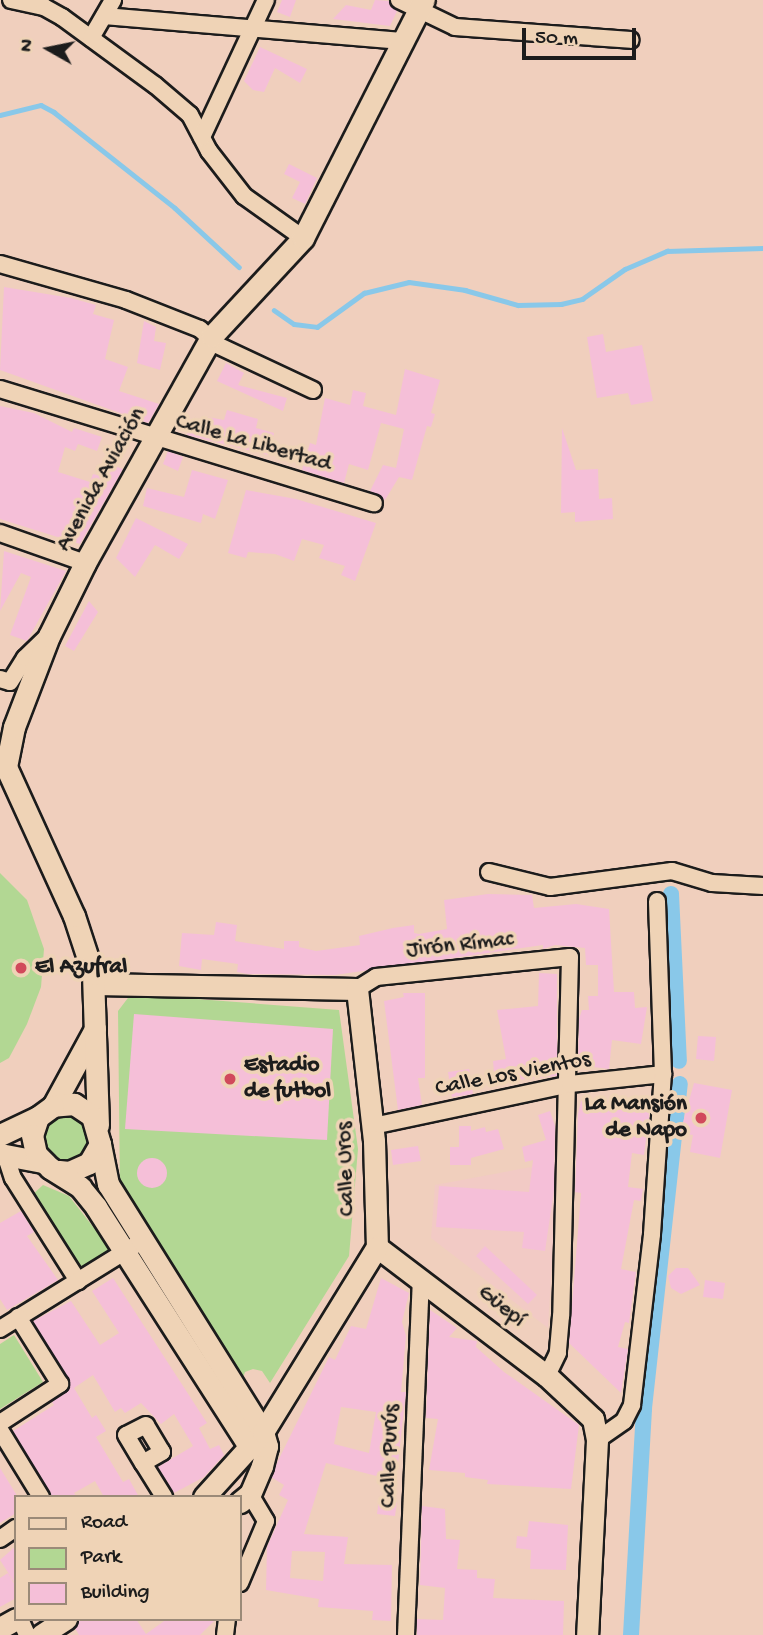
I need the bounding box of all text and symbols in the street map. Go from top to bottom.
north arrow [14,14,84,84]
scale bar [525,14,639,58]
text: 50 m [535,27,578,52]
text: N [15,38,40,54]
street label: Avenida Aviación [51,403,153,557]
street label: Calle La Libertad [172,409,334,479]
street label: Jirón Rímac [405,927,515,965]
place label: El Azufral [35,954,127,982]
marker: El Azufral [13,960,29,976]
street label: Calle Los Vientos [433,1046,593,1104]
place label: Estadio de futbol [244,1052,331,1106]
marker: Estadio de futbol [222,1071,238,1087]
place label: La Mansión de Napo [584,1091,687,1145]
marker: La Mansión de Napo [693,1110,709,1126]
street label: Calle Uros [332,1121,362,1217]
street label: Güepí [471,1280,531,1334]
street label: Calle Purús [375,1404,407,1508]
legend [14,1495,242,1621]
text: Road [81,1511,127,1536]
text: Park [81,1546,121,1571]
text: Building [81,1581,150,1606]

